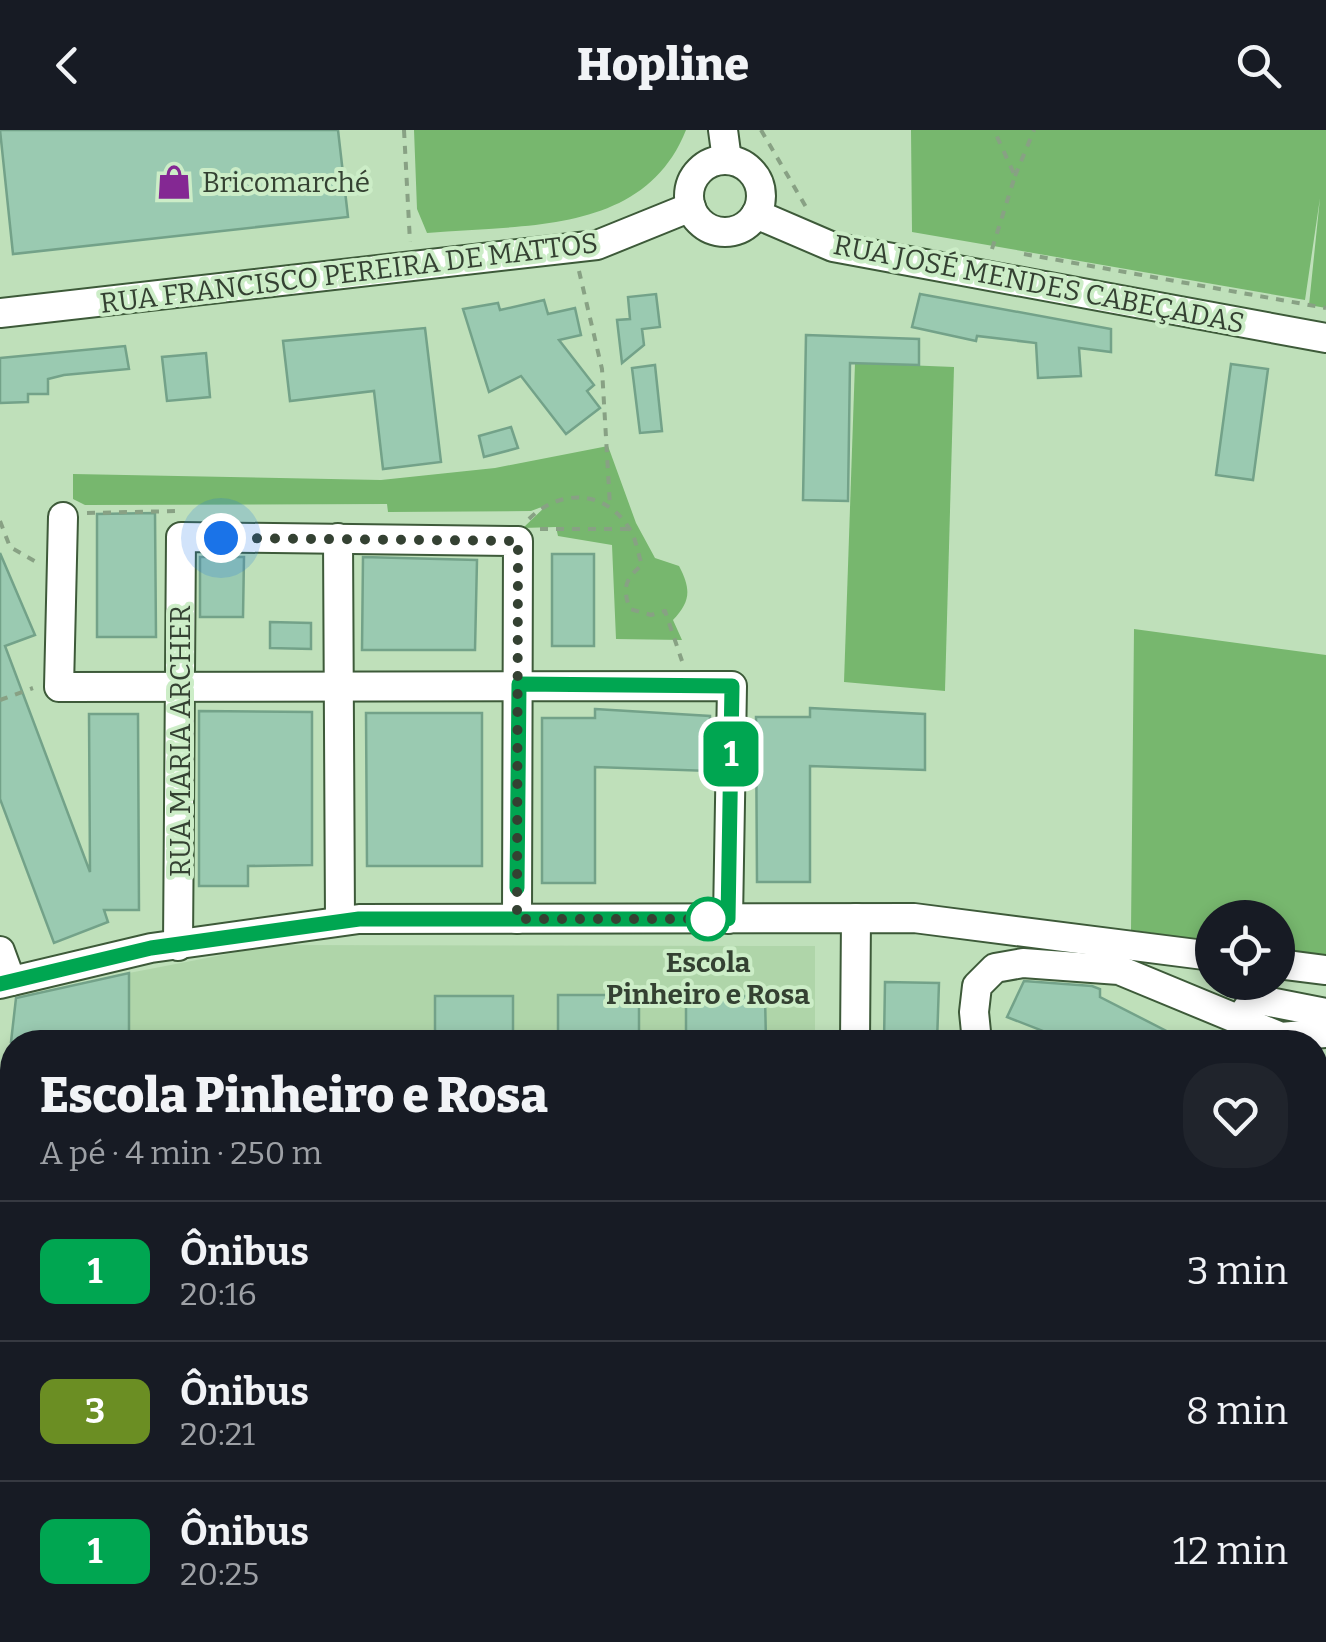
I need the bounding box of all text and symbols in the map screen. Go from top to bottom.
icon: back [40,38,95,93]
text: Hopline [577,38,749,92]
icon: search [1231,38,1286,93]
shop icon: Bricomarché [155,163,193,201]
place label: Bricomarché [202,166,370,199]
street label: RUA FRANCISCO PEREIRA DE MATTOS [98,226,600,320]
street label: RUA JOSÉ MENDES CABEÇADAS [831,227,1247,340]
your location [196,513,246,563]
street label: RUA MARIA ARCHER [164,605,197,877]
line badge: 1 [698,722,764,786]
text: 1 [723,733,739,775]
marker: Escola Pinheiro e Rosa [687,898,729,940]
map controls [1195,900,1295,1000]
button: locate [1195,900,1295,1000]
place label: Escola Pinheiro e Rosa [606,946,810,1011]
button: heart [1183,1063,1288,1168]
text: Escola Pinheiro e Rosa [40,1067,548,1125]
text: A pé · 4 min · 250 m [40,1134,322,1172]
text: Ônibus [180,1229,309,1275]
text: 3 min [1187,1248,1288,1294]
text: 1 [87,1250,103,1292]
text: 20:16 [180,1275,256,1313]
text: Ônibus [180,1369,309,1415]
text: 8 min [1186,1388,1288,1434]
text: 3 [85,1390,105,1432]
text: 20:21 [180,1415,255,1453]
text: Ônibus [180,1509,309,1555]
text: 12 min [1173,1528,1288,1574]
text: 1 [87,1530,103,1572]
text: 20:25 [180,1555,259,1593]

